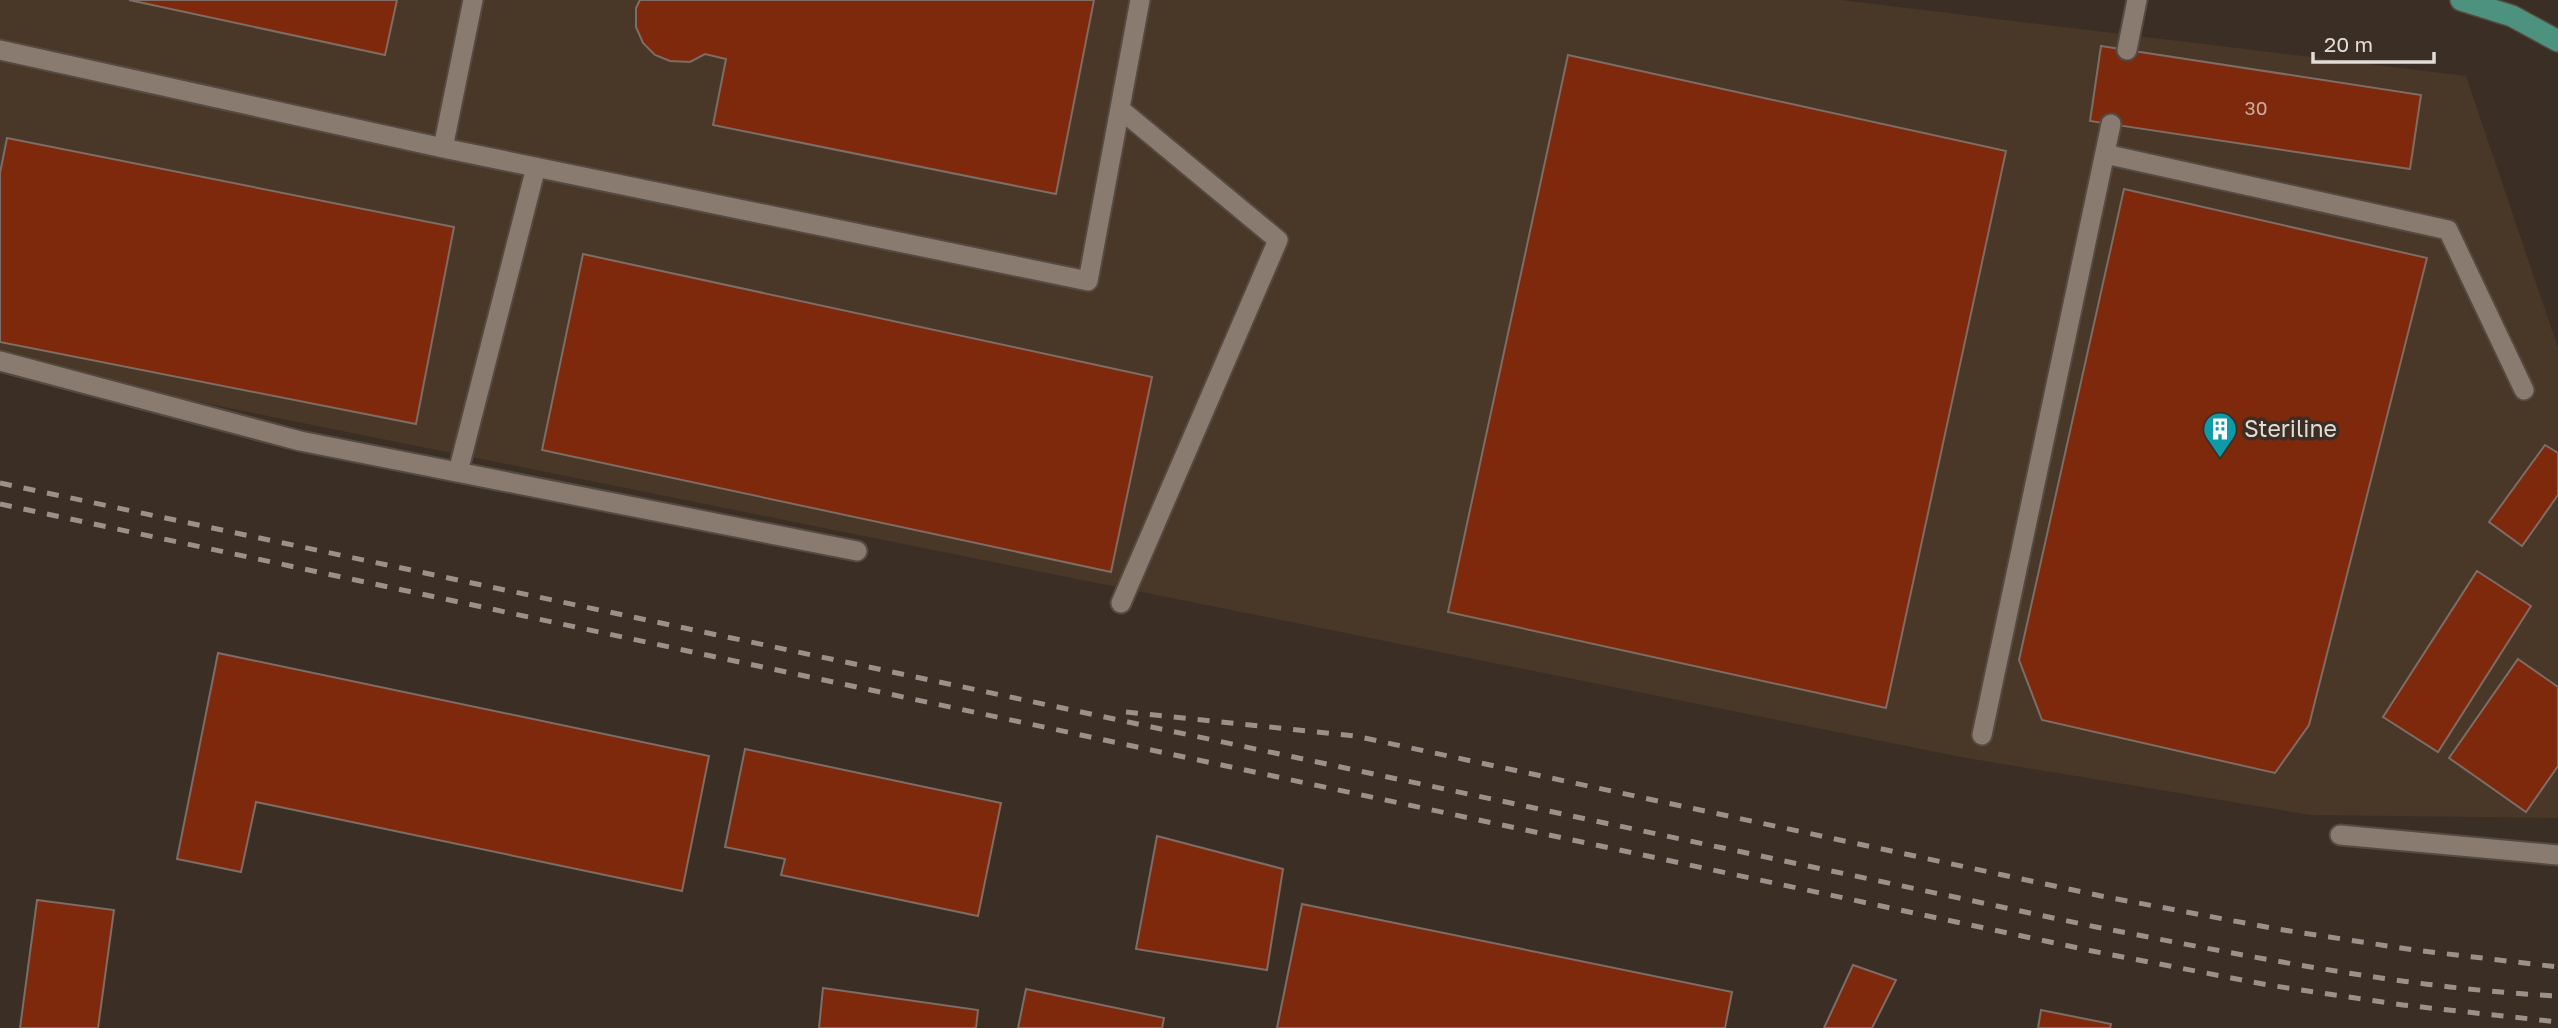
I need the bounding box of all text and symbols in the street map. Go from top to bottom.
scale bar [2313,21,2434,65]
text: 20 m [2324,31,2373,57]
house number: 30 [2245,96,2267,119]
building icon: Steriline [2201,410,2239,459]
place label: Steriline [2244,414,2337,442]

